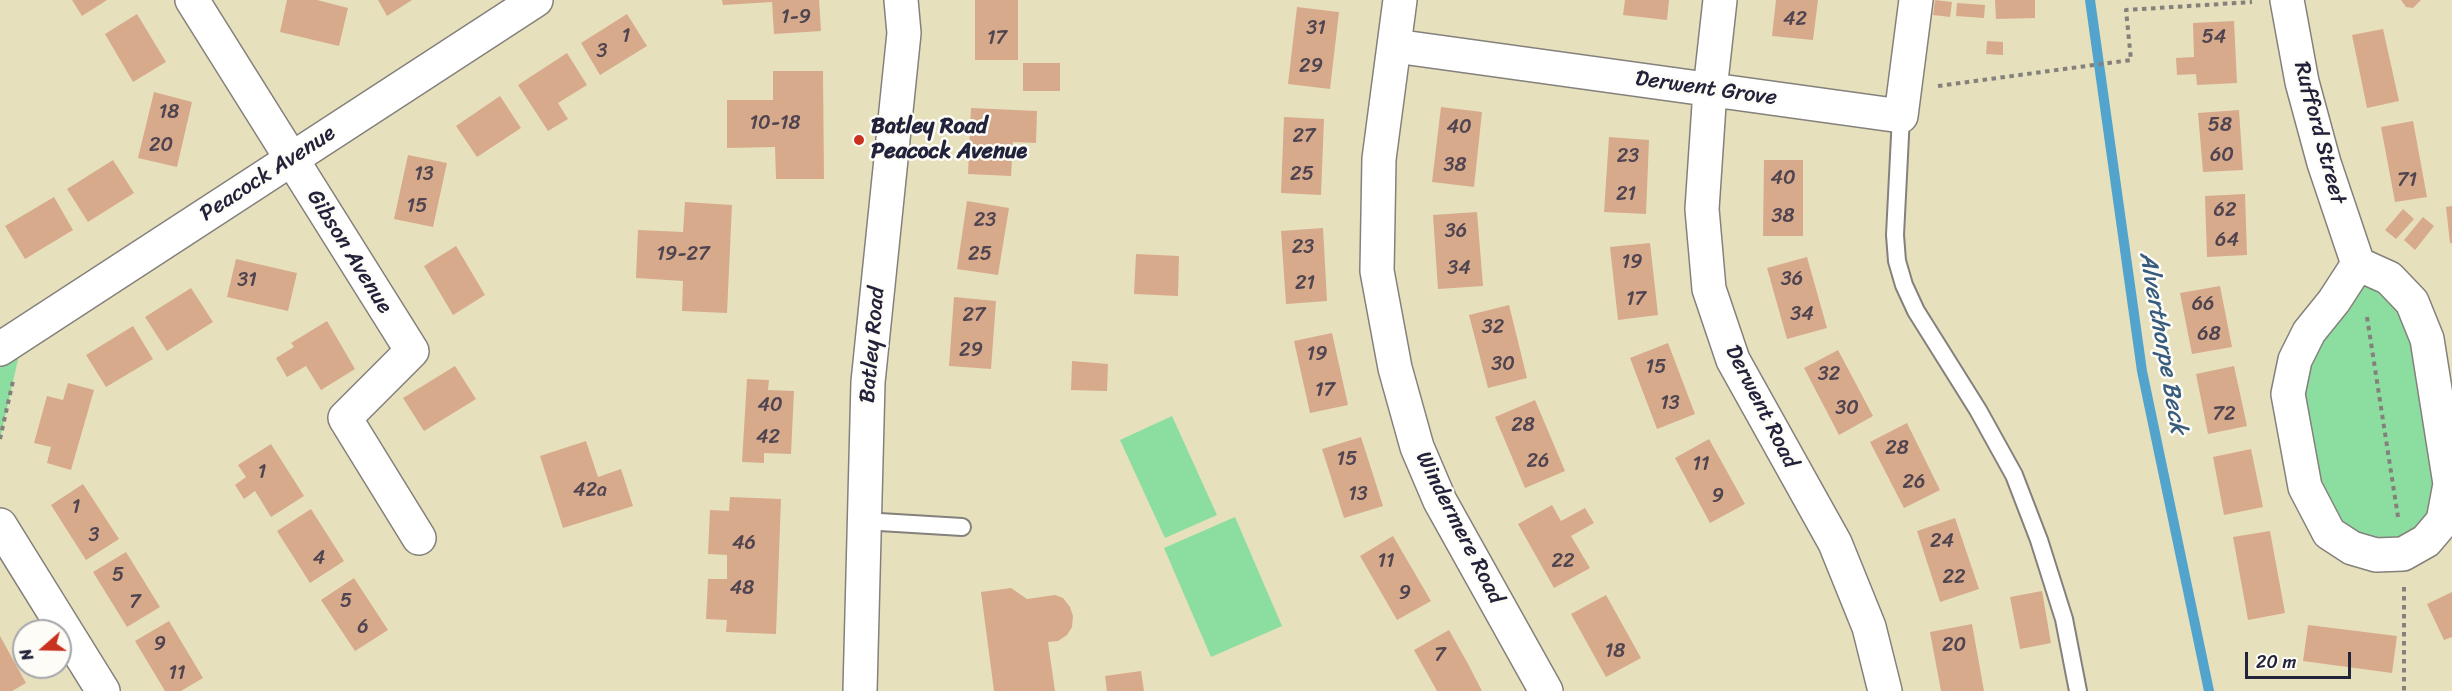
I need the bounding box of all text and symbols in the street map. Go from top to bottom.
house number: 1-9 [781,6,811,30]
house number: 42 [1783,8,1807,32]
house number: 31 [1306,17,1326,41]
house number: 1 [622,25,630,49]
house number: 54 [2202,26,2226,50]
house number: 17 [987,27,1007,51]
house number: 3 [597,40,607,64]
house number: 29 [1299,55,1323,79]
street label: Rufford Street [2287,59,2351,207]
street label: Derwent Grove [1634,66,1778,112]
house number: 18 [159,101,179,125]
house number: 10-18 [749,112,801,136]
place label: Batley Road Peacock Avenue [871,114,1027,166]
house number: 58 [2208,114,2232,138]
house number: 40 [1446,116,1472,140]
street label: Peacock Avenue [195,120,341,228]
house number: 27 [1293,125,1315,149]
marker: Batley Road Peacock Avenue [852,133,866,147]
house number: 20 [149,134,173,158]
house number: 60 [2210,144,2234,168]
house number: 23 [1617,145,1639,169]
house number: 38 [1443,154,1467,178]
house number: 13 [414,163,434,187]
house number: 25 [1290,163,1314,187]
house number: 40 [1770,167,1796,191]
house number: 71 [2397,169,2417,193]
house number: 21 [1616,183,1636,207]
street label: Gibson Avenue [300,185,398,319]
house number: 15 [407,195,427,219]
house number: 62 [2214,199,2236,223]
house number: 38 [1771,205,1795,229]
house number: 23 [974,209,996,233]
house number: 36 [1445,220,1467,244]
house number: 64 [2215,229,2239,253]
house number: 23 [1292,236,1314,260]
house number: 19-27 [656,243,710,267]
house number: 25 [968,243,992,267]
water label: Alverthorpe Beck [2132,250,2192,436]
house number: 19 [1622,251,1642,275]
house number: 34 [1447,257,1471,281]
house number: 36 [1781,268,1803,292]
house number: 31 [237,269,257,293]
house number: 21 [1295,272,1315,296]
street label: Batley Road [855,286,891,404]
house number: 17 [1626,288,1646,312]
house number: 66 [2192,293,2214,317]
house number: 34 [1790,303,1814,327]
house number: 27 [963,304,985,328]
house number: 32 [1482,316,1504,340]
house number: 68 [2197,323,2221,347]
house number: 29 [959,339,983,363]
street label: Derwent Road [1719,341,1803,473]
house number: 19 [1307,343,1327,367]
house number: 30 [1491,353,1515,377]
house number: 15 [1646,356,1666,380]
house number: 32 [1818,363,1840,387]
house number: 17 [1315,379,1335,403]
house number: 13 [1660,392,1680,416]
house number: 40 [757,394,783,418]
house number: 30 [1835,397,1859,421]
house number: 72 [2213,403,2235,427]
house number: 28 [1511,414,1535,438]
house number: 42 [756,426,780,450]
house number: 28 [1885,437,1909,461]
street label: Windermere Road [1409,447,1509,609]
house number: 15 [1337,448,1357,472]
house number: 26 [1527,450,1549,474]
house number: 11 [1692,453,1710,477]
house number: 1 [258,461,266,485]
house number: 26 [1903,471,1925,495]
house number: 42a [573,479,607,503]
house number: 13 [1348,483,1368,507]
house number: 9 [1712,485,1724,509]
house number: 1 [72,496,80,520]
house number: 3 [89,524,99,548]
house number: 24 [1930,530,1954,554]
house number: 46 [732,532,756,556]
house number: 4 [313,547,325,571]
house number: 11 [1377,550,1395,574]
house number: 22 [1551,550,1575,574]
house number: 5 [112,564,124,588]
house number: 22 [1942,566,1966,590]
house number: 48 [730,577,754,601]
house number: 9 [1399,582,1411,606]
house number: 5 [340,590,352,614]
house number: 7 [129,591,141,615]
house number: 6 [357,616,369,640]
north arrow [12,619,72,679]
house number: 9 [154,633,166,657]
house number: 20 [1942,634,1966,658]
house number: 18 [1605,640,1625,664]
scale bar [2248,640,2354,678]
text: N [11,644,42,665]
house number: 7 [1434,644,1446,668]
text: 20 m [2256,646,2296,678]
house number: 11 [168,662,186,686]

